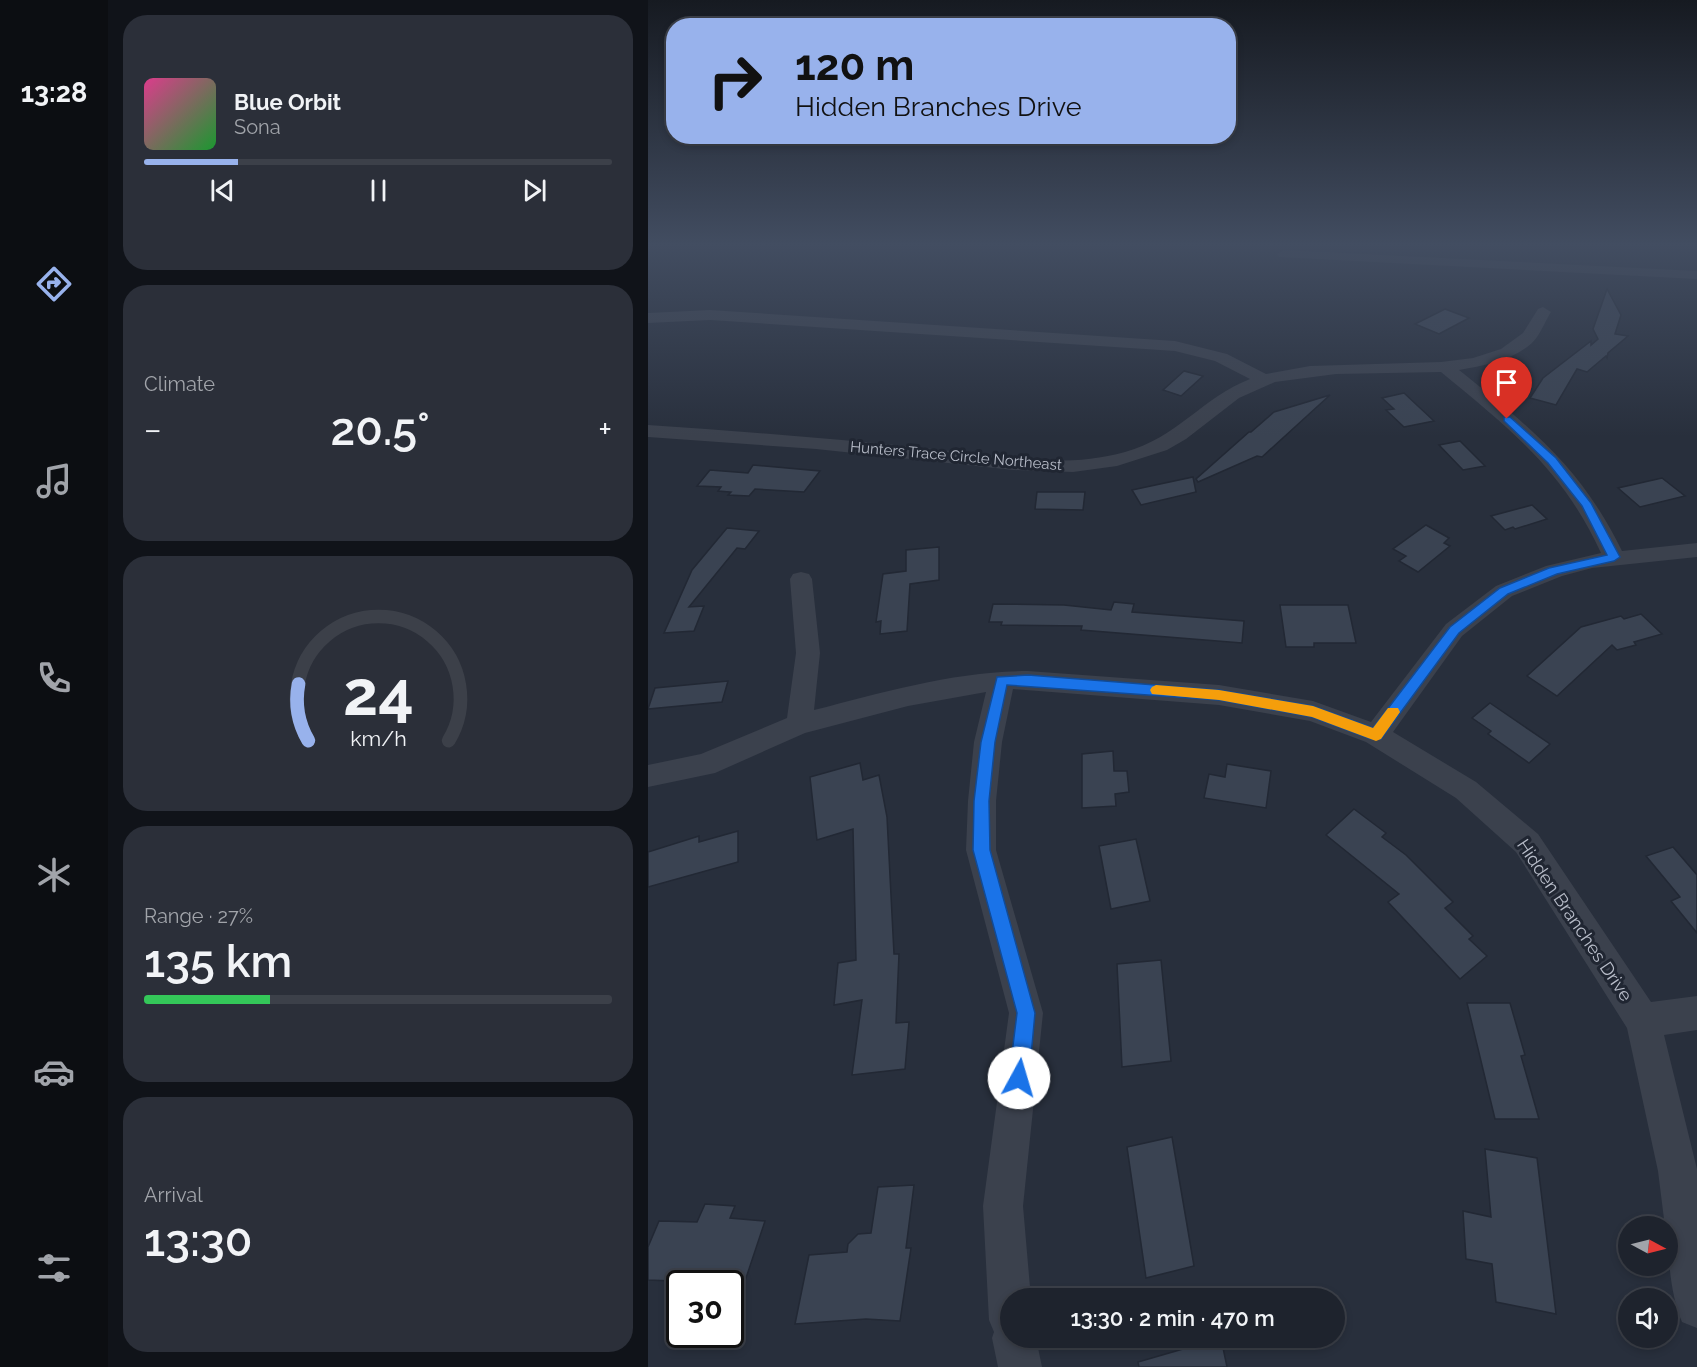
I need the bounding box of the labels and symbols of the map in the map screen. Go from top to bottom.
pin [1481,357,1532,419]
street label: Hunters Trace Circle Northeast [849,438,1063,474]
street label: Hidden Branches Drive [1513,835,1637,1005]
position arrow [987,1046,1051,1110]
north arrow [1618,1216,1678,1276]
speed limit sign: 30 [666,1270,744,1348]

